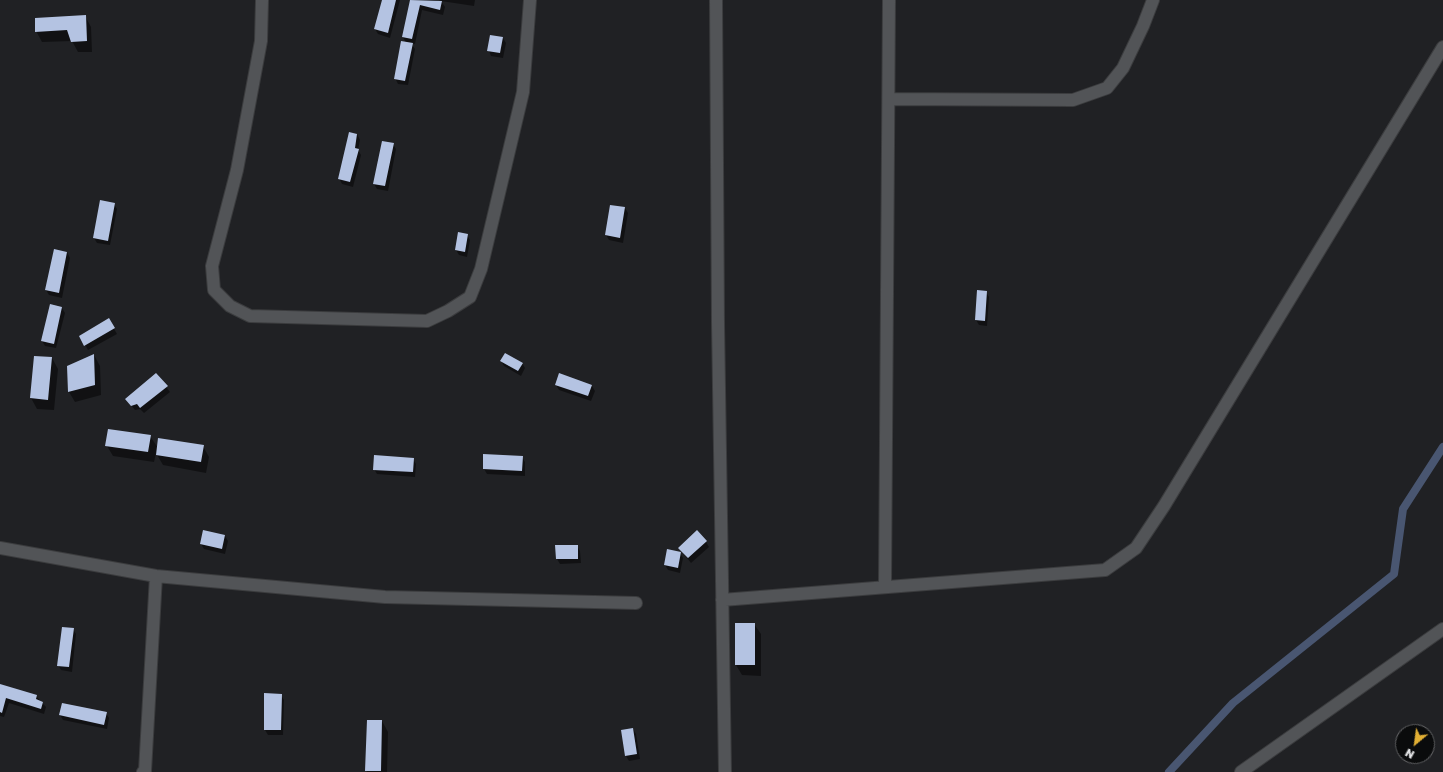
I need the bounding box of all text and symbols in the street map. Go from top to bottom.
north arrow [1395,724,1435,764]
text: N [1403,746,1416,762]

